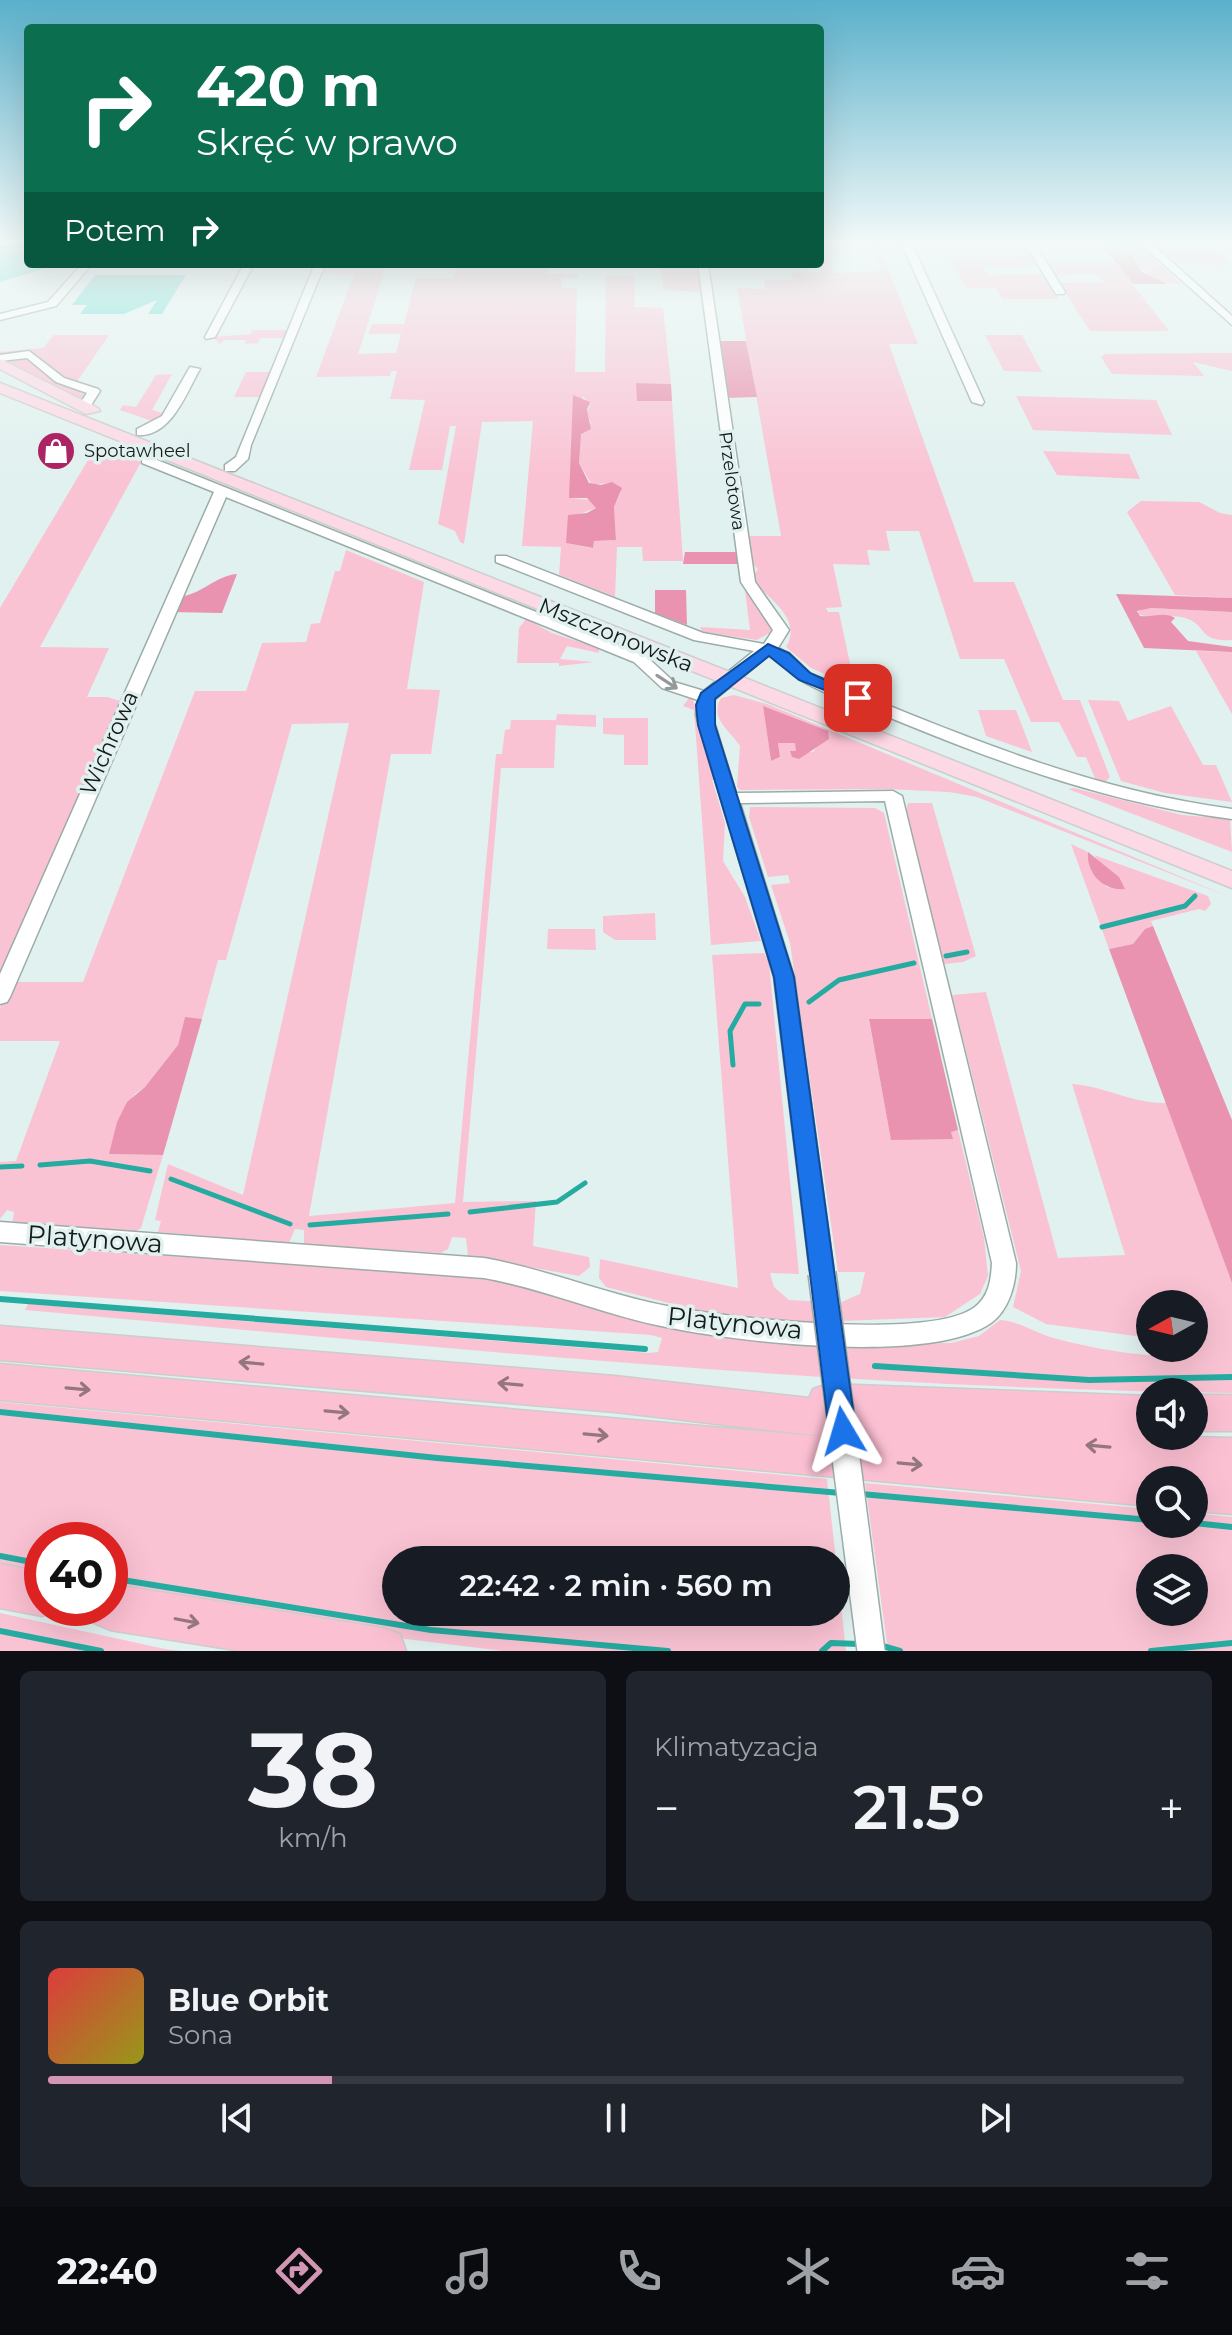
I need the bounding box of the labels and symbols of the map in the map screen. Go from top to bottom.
shop icon: Spotawheel [35,430,77,472]
street label: Przelotowa [714,430,750,532]
place label: Spotawheel [84,440,191,462]
street label: Mszczonowska [535,592,697,678]
pin [824,664,892,732]
one-way arrow [656,673,678,690]
street label: Wichrowa [74,687,144,799]
street label: Platynowa [26,1218,164,1260]
north arrow [1136,1290,1208,1362]
street label: Platynowa [666,1300,804,1346]
one-way arrow [238,1355,264,1370]
one-way arrow [497,1377,524,1392]
one-way arrow [64,1382,91,1397]
position arrow [801,1389,885,1473]
one-way arrow [323,1404,350,1419]
one-way arrow [582,1428,609,1443]
one-way arrow [1086,1439,1112,1454]
one-way arrow [896,1457,923,1472]
speed limit sign: 40 [24,1522,128,1626]
one-way arrow [173,1614,199,1629]

